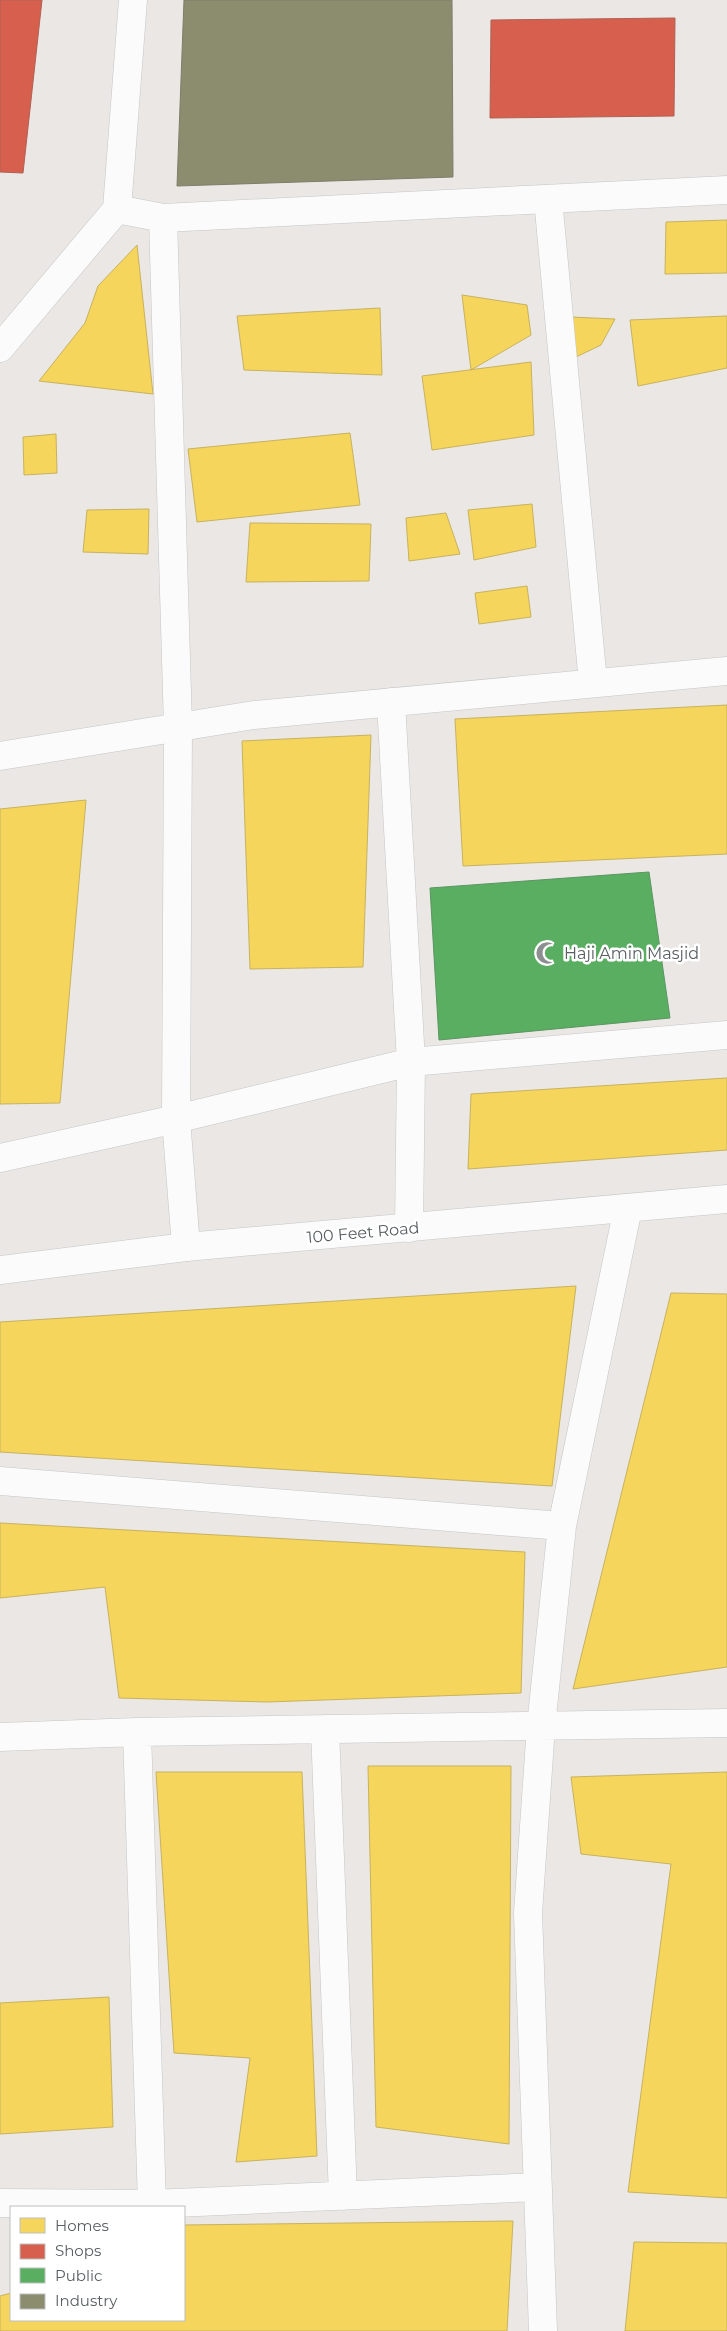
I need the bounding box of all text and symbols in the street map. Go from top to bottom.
mosque icon: Haji Amin Masjid [534,940,560,966]
place label: Haji Amin Masjid [564,944,699,963]
street label: 100 Feet Road [306,1218,420,1247]
legend [10,2206,185,2321]
text: Homes [55,2216,109,2235]
text: Shops [55,2241,101,2260]
text: Public [55,2266,103,2285]
text: Industry [55,2291,118,2310]

